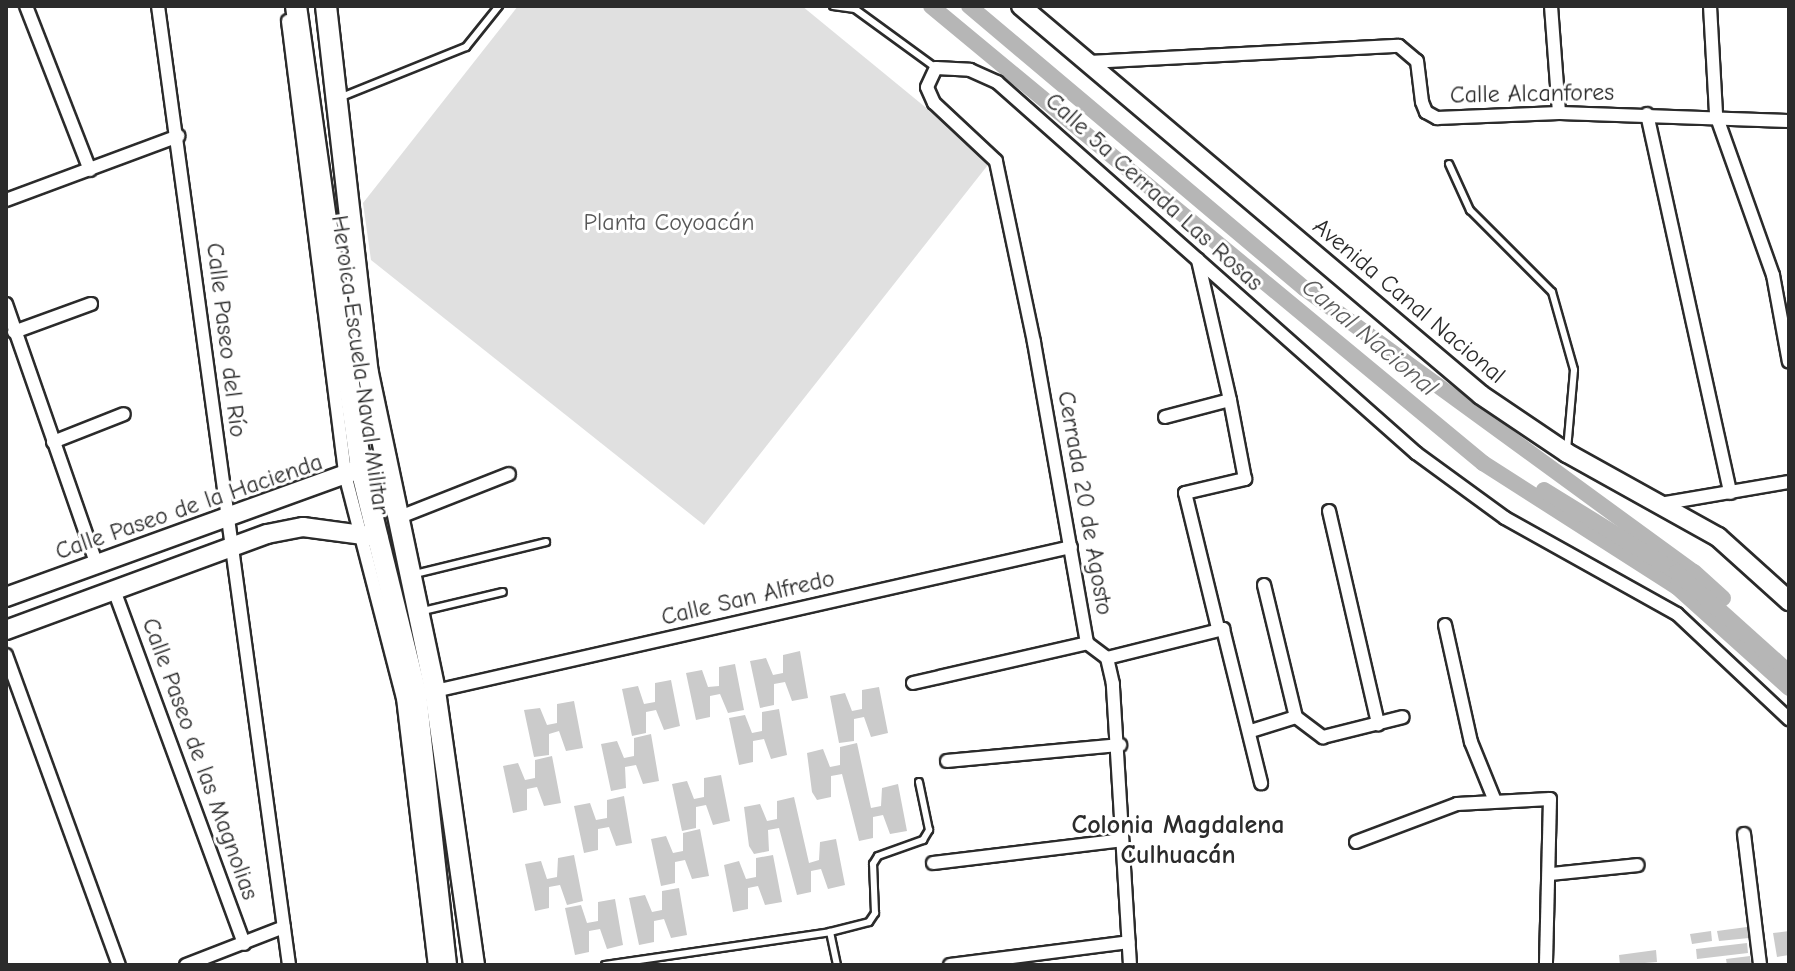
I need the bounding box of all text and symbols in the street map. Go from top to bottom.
street label: Calle Alcanfores [1450,78,1614,110]
street label: Calle 5a Cerrada Las Rosas [1039,87,1269,297]
park label: Planta Coyoacán [584,209,754,237]
street label: Avenida Canal Nacional [1307,212,1511,390]
street label: Heroica Escuela Naval Militar [325,213,395,517]
street label: Calle Paseo del Río [200,241,252,439]
water label: Canal Nacional [1295,272,1443,404]
street label: Cerrada 20 de Agosto [1051,389,1119,617]
street label: Calle Paseo de la Hacienda [52,448,326,566]
street label: Calle San Alfredo [659,564,837,632]
street label: Calle Paseo de las Magnolias [136,614,264,904]
district label: Colonia Magdalena Culhuacán [1072,810,1284,872]

